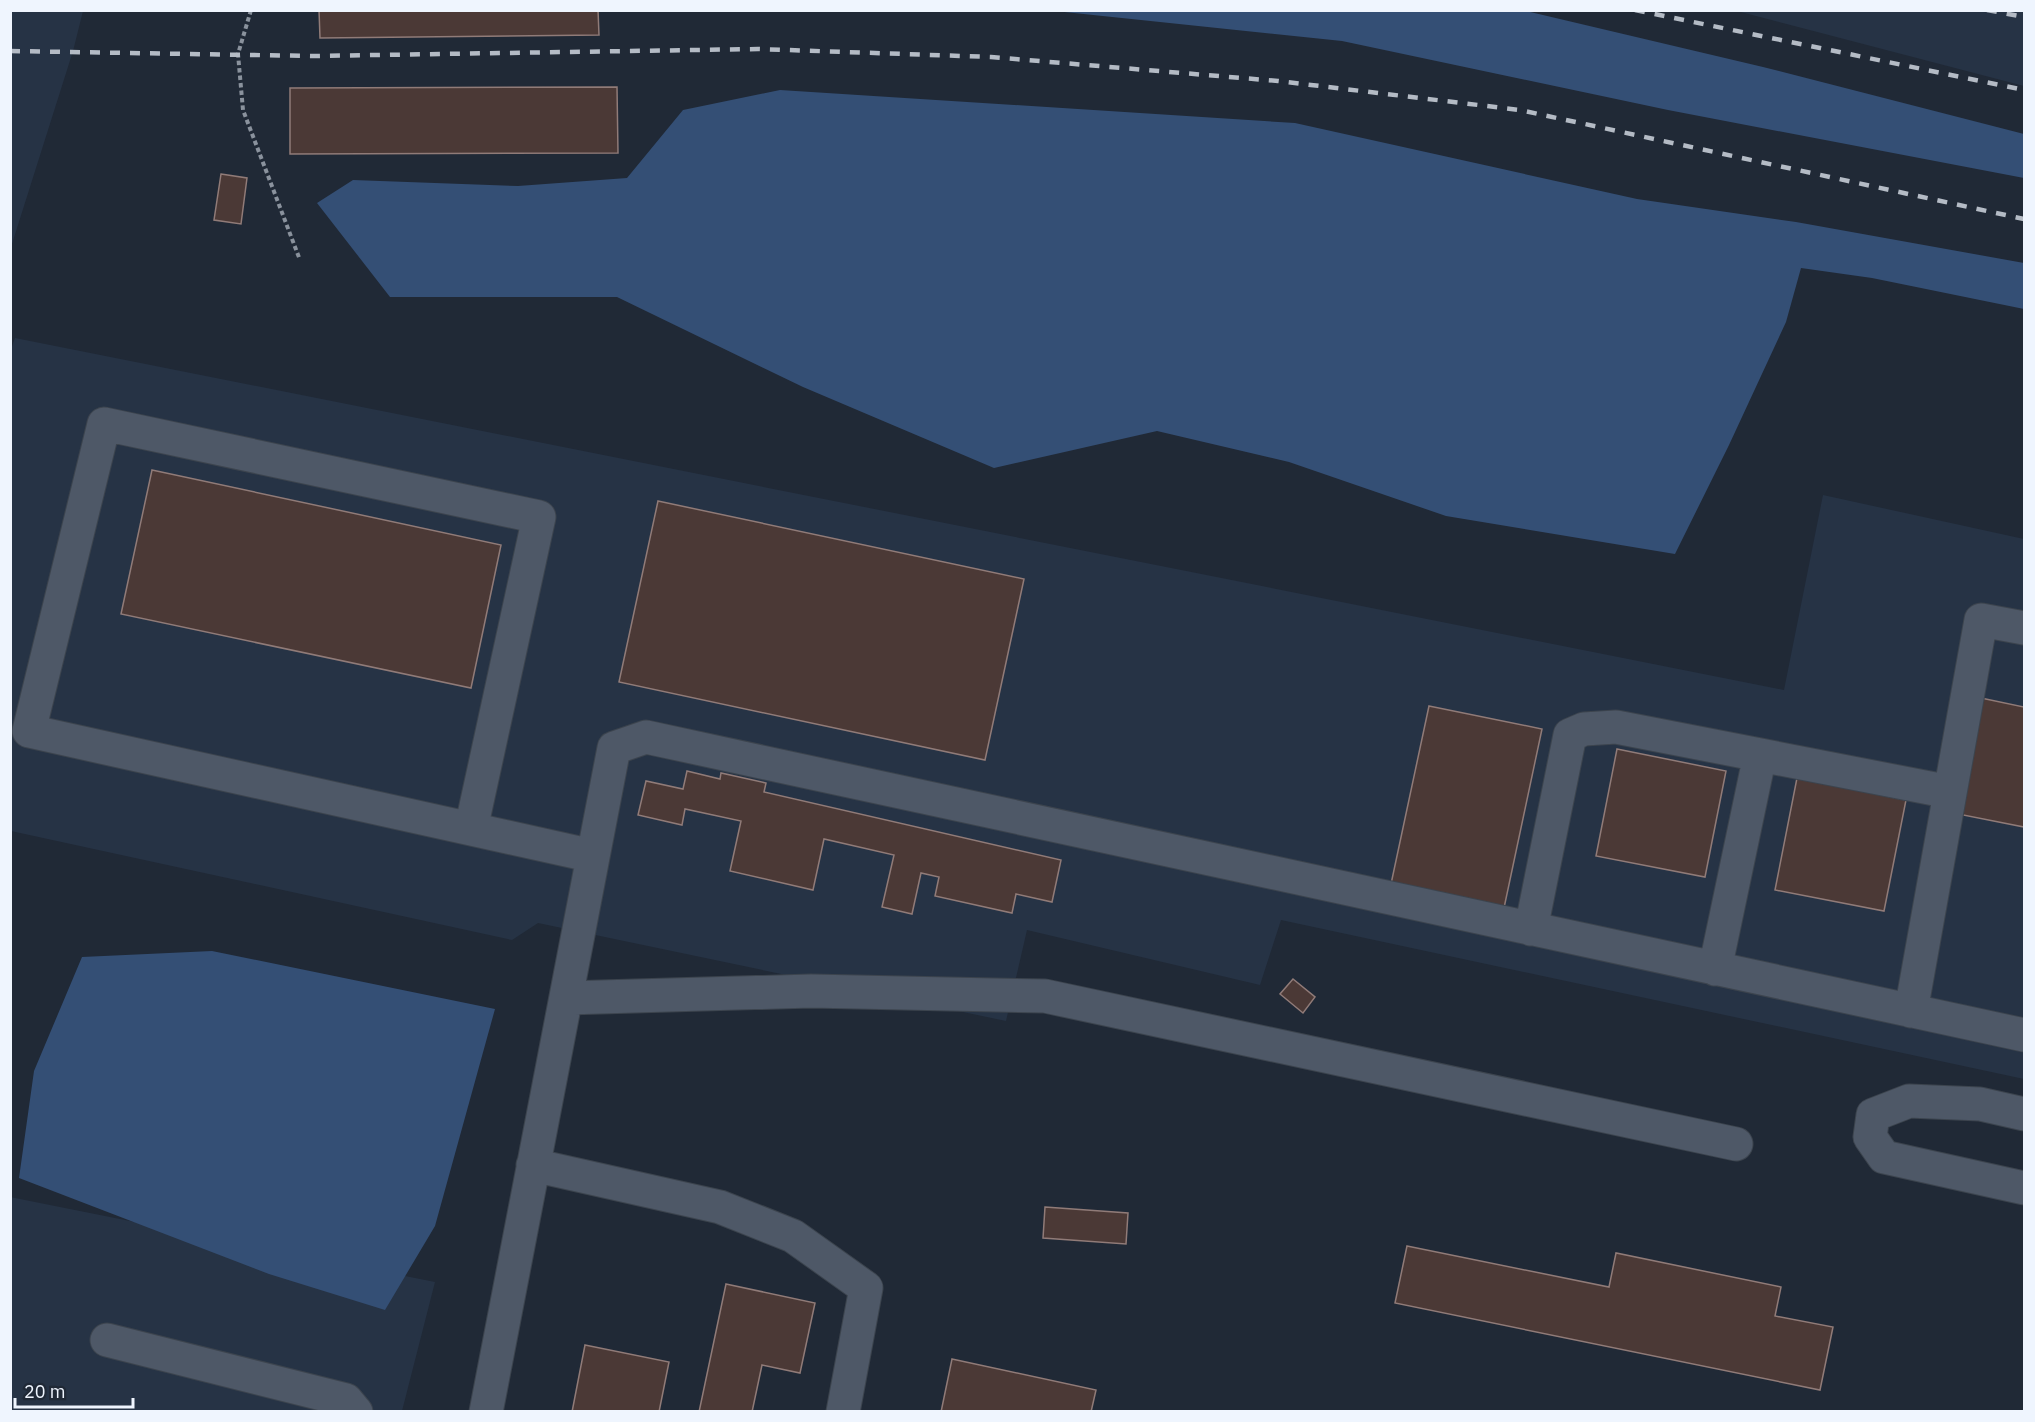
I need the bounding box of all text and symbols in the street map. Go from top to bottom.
scale bar [15,1371,134,1409]
text: 20 m [24,1380,66,1403]

